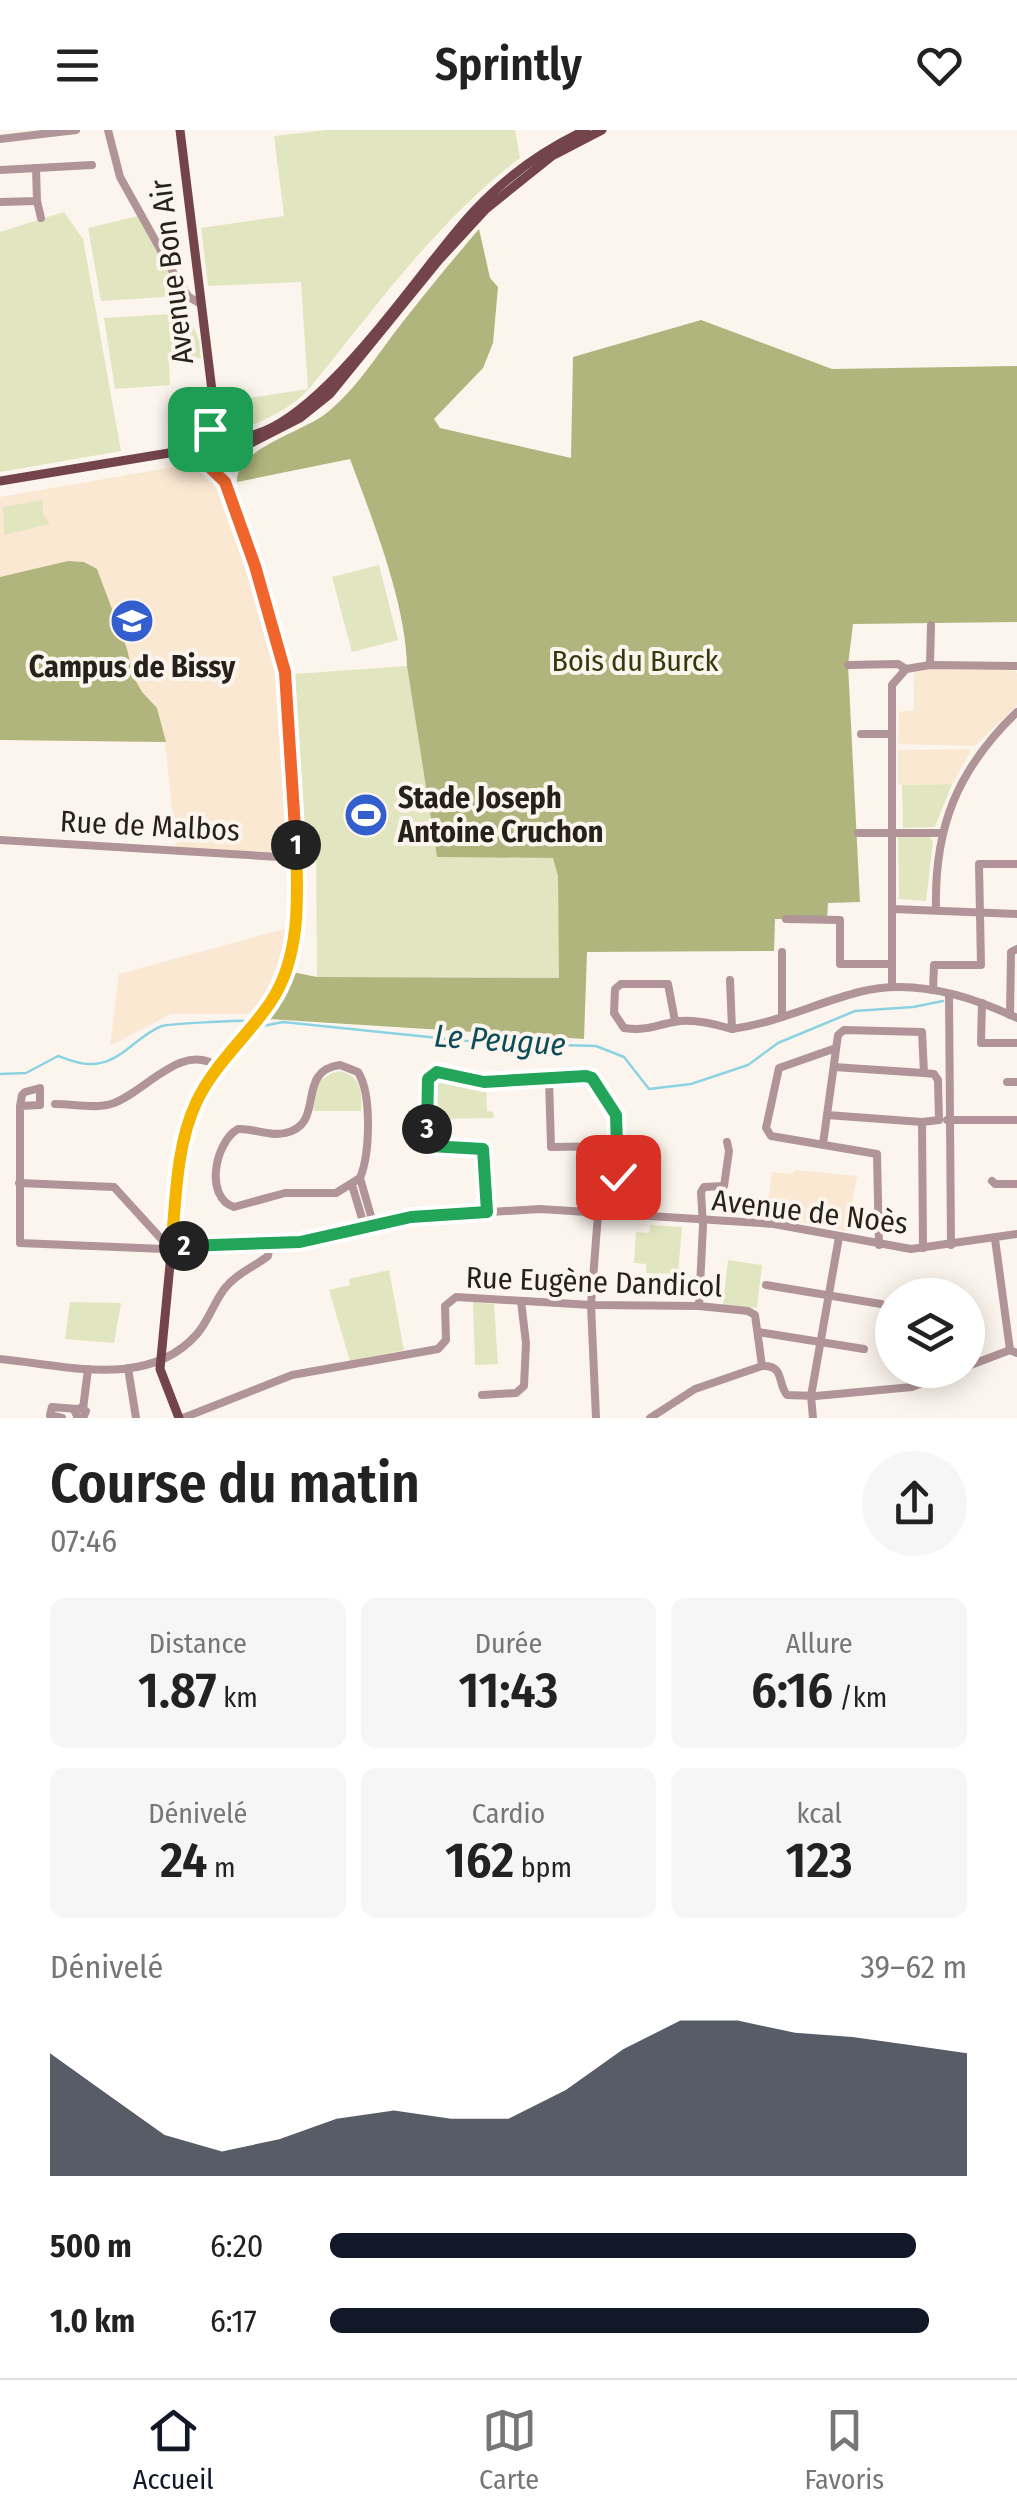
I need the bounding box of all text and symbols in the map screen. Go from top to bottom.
icon: menu [50,38,105,93]
text: Sprintly [435,38,582,92]
icon: heart [912,38,967,93]
street label: Avenue Bon Air [143,177,201,367]
pin [168,387,253,472]
icon: arrive [183,402,238,457]
school or university icon: Campus de Bissy [109,598,155,644]
park label: Bois du Burck [552,643,719,679]
place label: Campus de Bissy [29,649,236,685]
place label: Stade Joseph Antoine Cruchon [397,780,603,850]
sports icon: Stade Joseph Antoine Cruchon [343,792,389,838]
street label: Rue de Malbos [59,803,241,849]
pin: 1 [271,820,321,870]
text: 1 [290,828,302,861]
water label: Le Peugue [433,1016,567,1064]
pin: 3 [402,1104,452,1154]
text: 3 [420,1112,434,1145]
pin [576,1135,661,1220]
icon: check [591,1150,646,1205]
street label: Avenue de Noès [710,1182,910,1242]
pin: 2 [159,1221,209,1271]
text: 2 [178,1229,190,1262]
street label: Rue Eugène Dandicol [465,1260,723,1304]
map controls [875,1278,985,1388]
button: layers [875,1278,985,1388]
text: Course du matin [50,1451,420,1517]
button: share [862,1451,967,1556]
text: 07:46 [50,1522,117,1560]
text: Distance [149,1627,247,1660]
text: Durée [475,1627,542,1660]
text: Allure [786,1627,853,1660]
text: 1.87 [138,1660,217,1720]
text: 11:43 [458,1660,558,1720]
text: 6:16 [751,1660,833,1720]
text: km [217,1681,258,1714]
text: /km [833,1681,887,1714]
text: Dénivelé [148,1797,247,1830]
text: Cardio [472,1797,545,1830]
text: kcal [796,1797,842,1830]
text: 24 [160,1830,207,1890]
text: 162 [445,1830,514,1890]
text: 123 [786,1830,853,1890]
text: m [207,1851,236,1884]
text: bpm [514,1851,572,1884]
text: Dénivelé [50,1948,163,1986]
text: 39–62 m [860,1948,967,1986]
text: 500 m [50,2227,132,2265]
text: 6:20 [210,2227,263,2265]
text: 1.0 km [50,2302,135,2340]
text: 6:17 [210,2302,257,2340]
tab: Accueil [133,2403,214,2496]
tab: Carte [479,2403,539,2496]
tab: Favoris [805,2403,884,2496]

